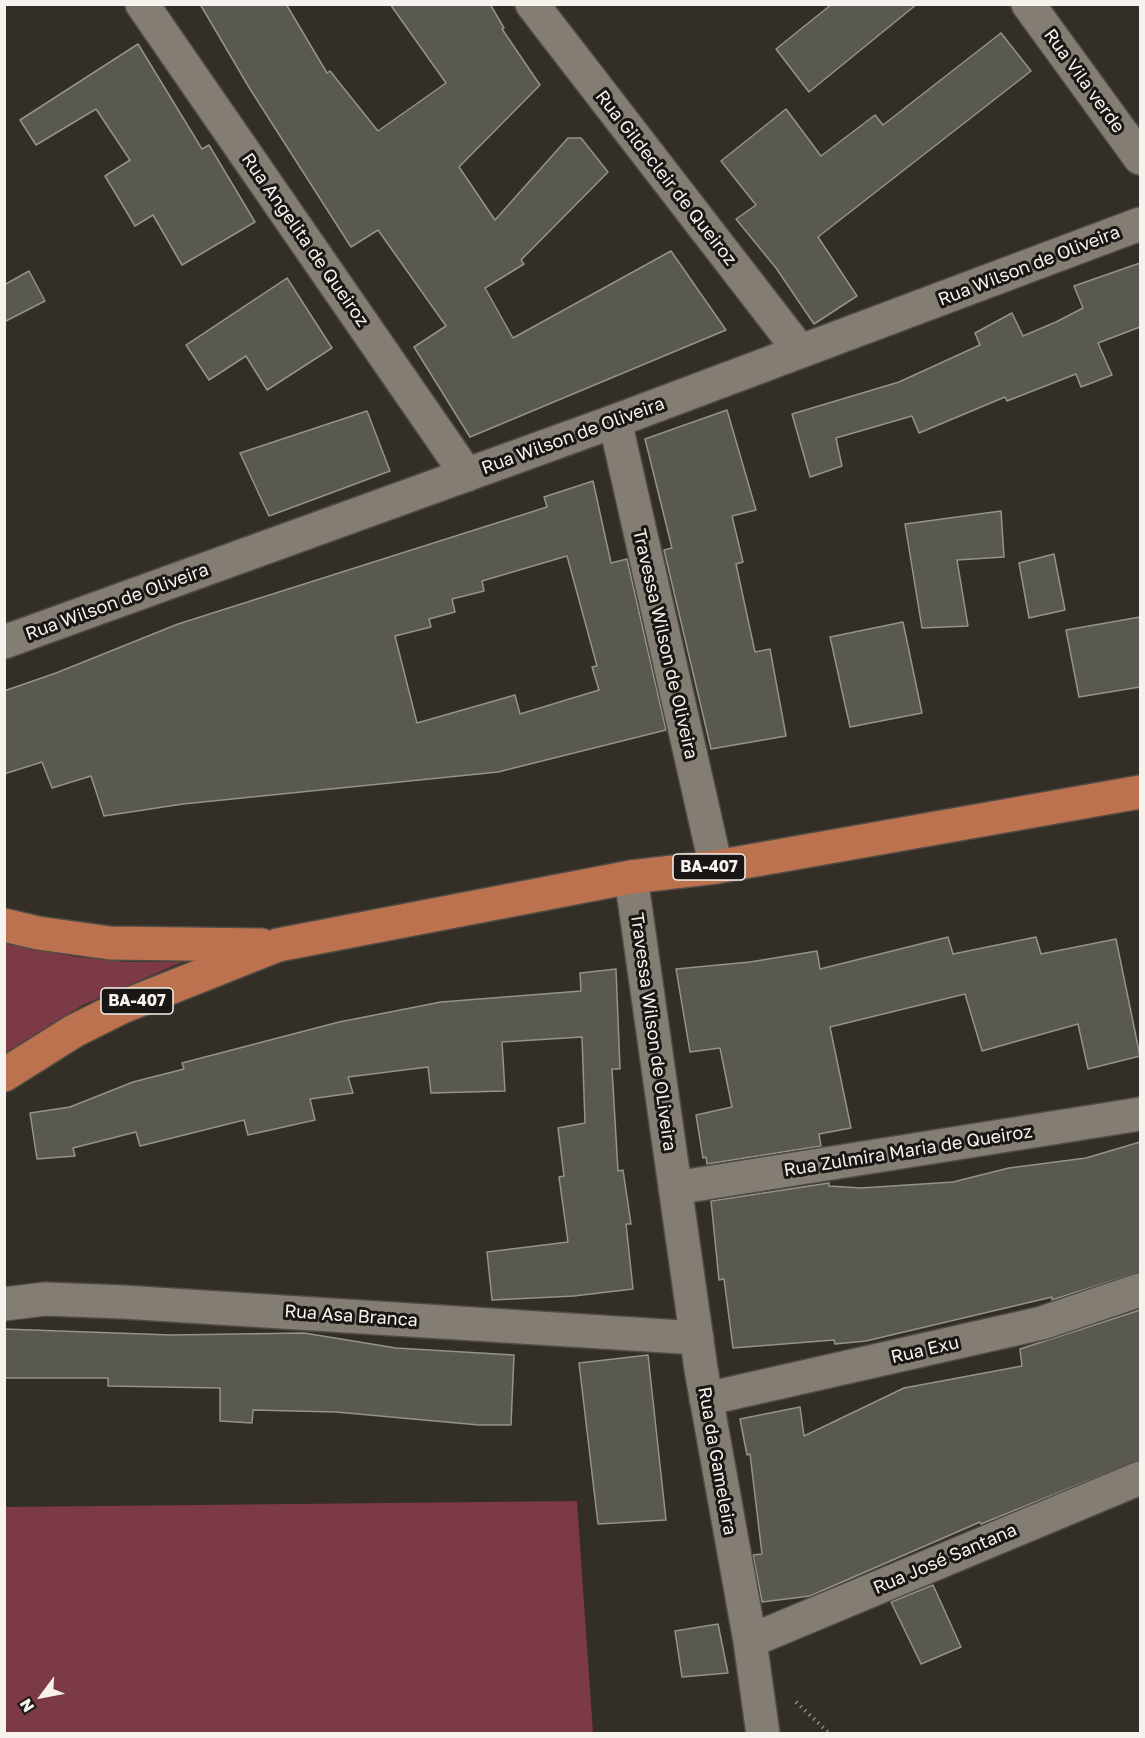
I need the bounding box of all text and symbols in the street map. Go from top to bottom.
street label: Rua Vila verde [1039,25,1129,137]
street label: Rua Gildecleir de Queiroz [591,86,741,270]
street label: Rua Angelita de Queiroz [237,149,373,331]
street label: Rua Wilson de Oliveira [935,221,1123,311]
street label: Rua Wilson de Oliveira [479,393,667,479]
street label: Travessa Wilson de Oliveira [628,527,702,761]
street label: Rua Wilson de Oliveira [23,559,211,645]
road number: BA-407 [673,854,745,880]
street label: Travessa Wilson de OLiveira [626,912,680,1152]
road number: BA-407 [101,988,173,1014]
street label: Rua Zulmira Maria de Queiroz [782,1121,1034,1181]
street label: Rua Asa Branca [284,1301,418,1331]
street label: Rua Exu [889,1332,961,1368]
street label: Rua da Gameleira [693,1385,741,1537]
street label: Rua José Santana [870,1519,1020,1599]
north arrow [12,1666,72,1726]
text: N [15,1695,38,1716]

